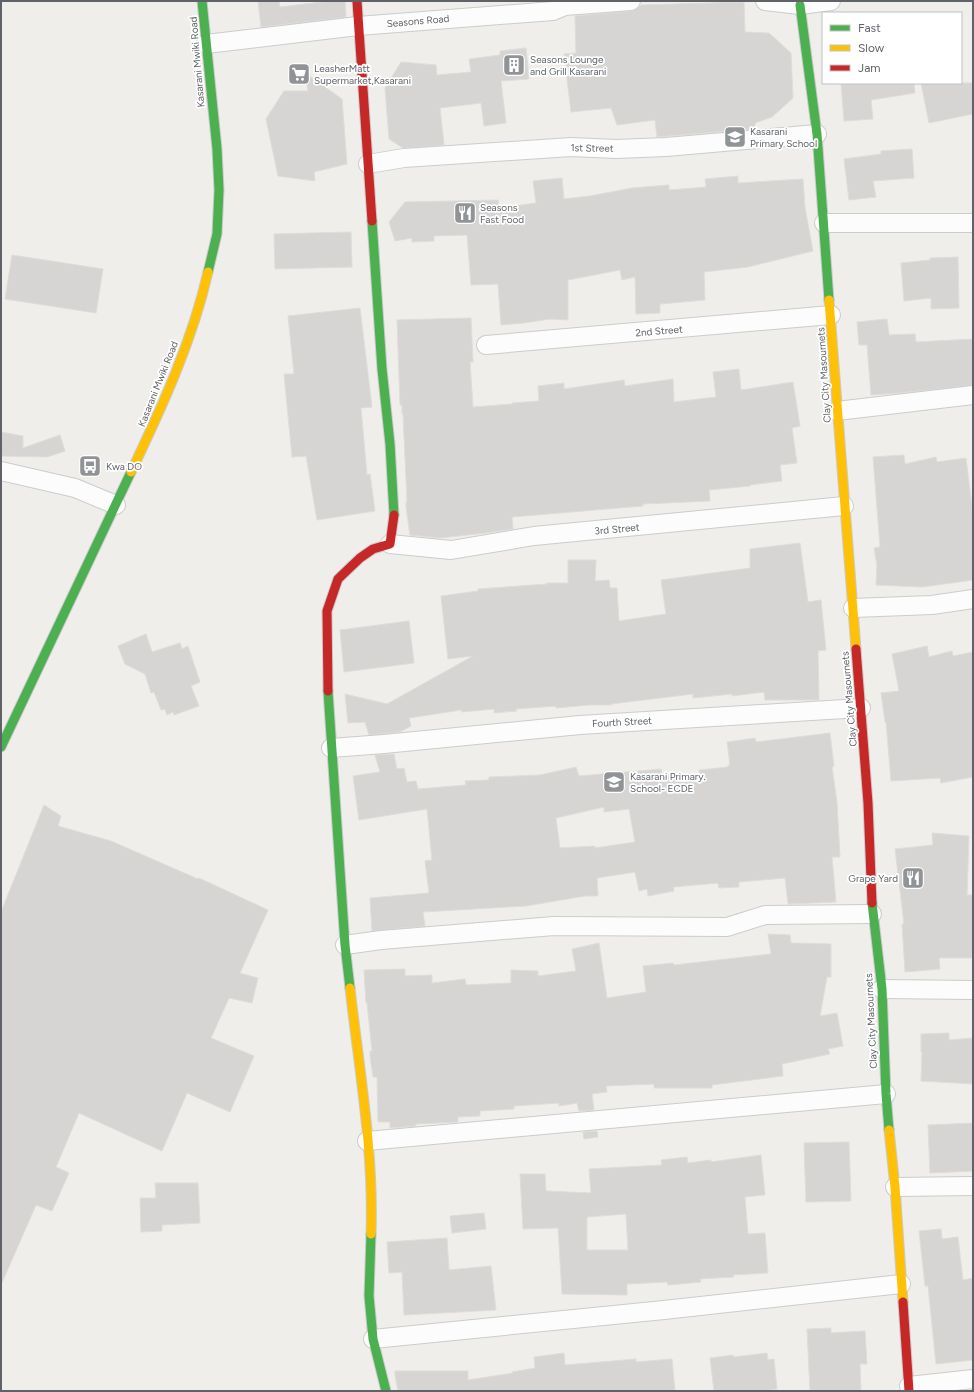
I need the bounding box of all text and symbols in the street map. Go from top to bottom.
street label: Seasons Road [386,12,450,30]
legend [822,12,962,84]
street label: Kasarani Mwiki Road [187,16,207,108]
text: Fast [858,21,881,35]
text: Slow [858,41,885,55]
building icon: Seasons Lounge and Grill Kasarani [501,52,527,78]
place label: Seasons Lounge and Grill Kasarani [530,53,606,78]
supermarket icon: LeasherMatt Supermarket,Kasarani [286,61,312,87]
text: Jam [858,61,881,75]
place label: LeasherMatt Supermarket,Kasarani [314,62,411,87]
school or university icon: Kasarani Primary School [722,124,748,150]
place label: Kasarani Primary School [750,125,817,150]
street label: 1st Street [570,141,614,155]
restaurant icon: Seasons Fast Food [452,200,478,226]
place label: Seasons Fast Food [480,201,524,226]
street label: 2nd Street [635,322,683,340]
street label: Clay City Masournets [814,326,834,423]
street label: Kasarani Mwiki Road [135,339,181,429]
bus stop icon: Kwa DO [77,453,103,479]
place label: Kwa DO [106,460,142,473]
street label: 3rd Street [594,521,640,537]
street label: Clay City Masournets [838,650,860,747]
street label: Fourth Street [592,714,652,730]
school or university icon: Kasarani Primary. School- ECDE [601,769,627,795]
place label: Kasarani Primary. School- ECDE [630,770,706,795]
restaurant icon: Grape Yard [900,865,926,891]
place label: Grape Yard [848,872,898,885]
street label: Clay City Masournets [862,973,880,1069]

